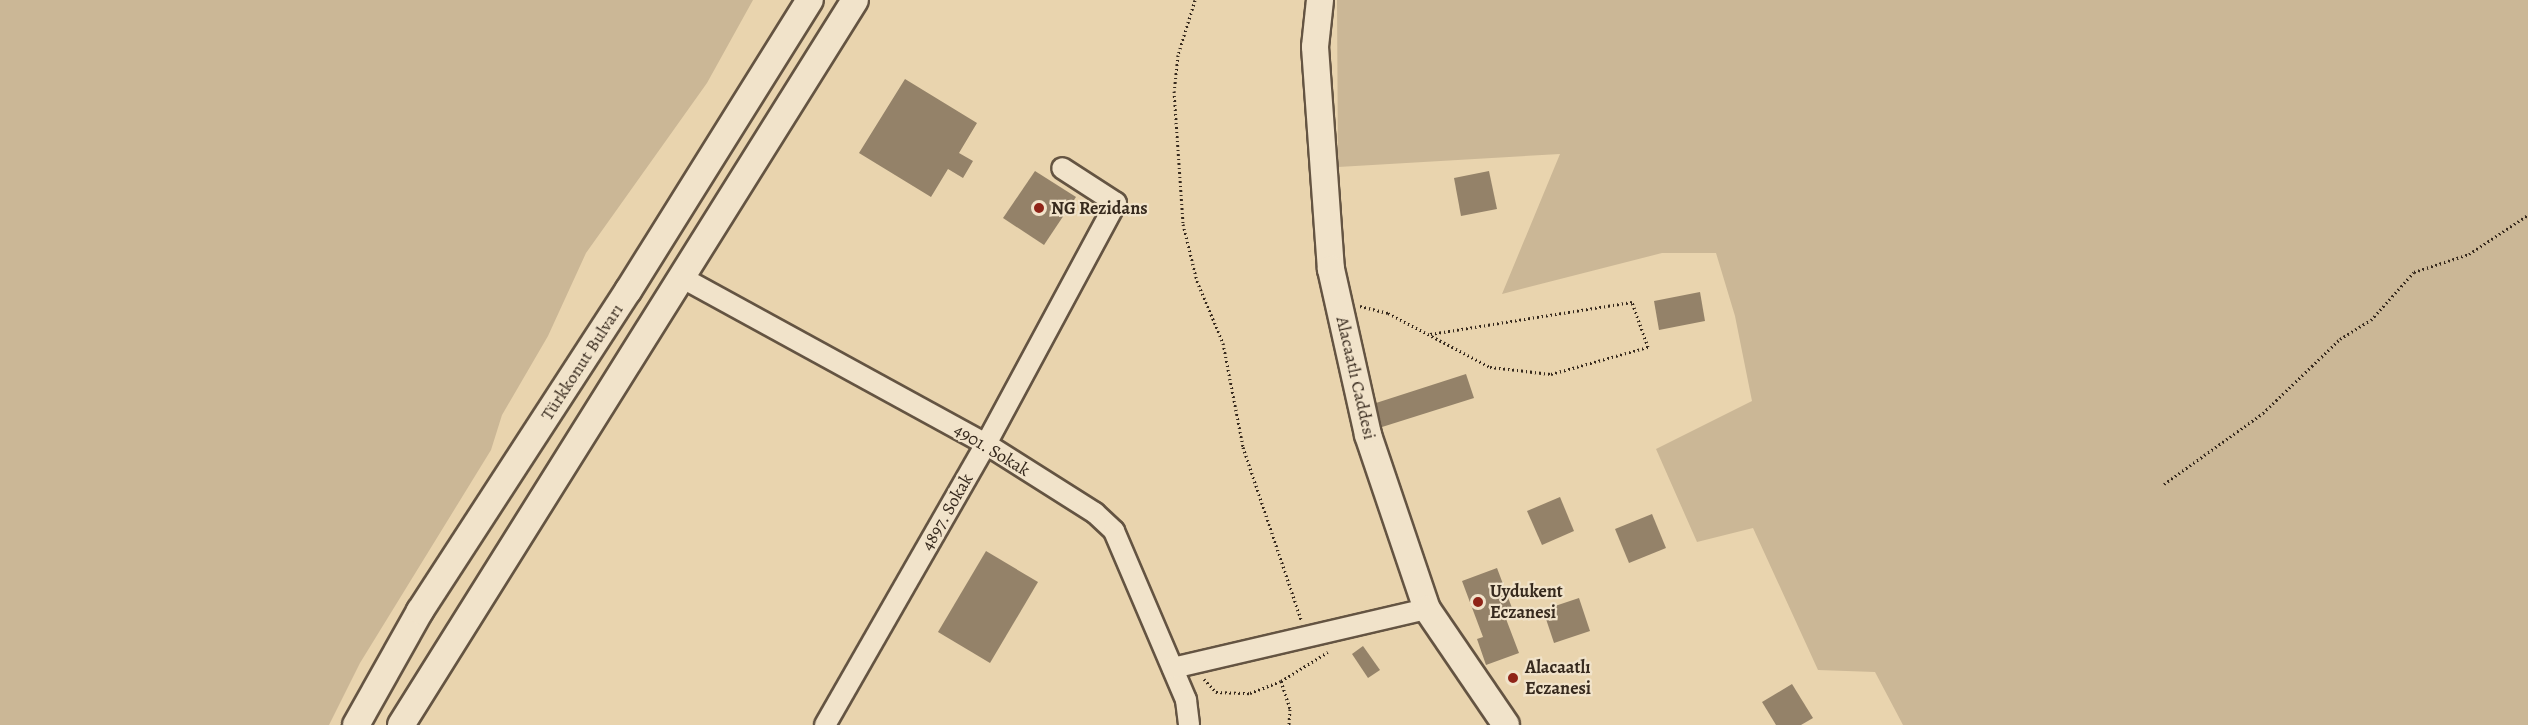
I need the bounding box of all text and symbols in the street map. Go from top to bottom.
place label: NG Rezidans [1051,197,1148,219]
marker: NG Rezidans [1032,201,1046,215]
street label: Türkkonut Bulvarı [536,300,628,424]
street label: Alacaatlı Caddesi [1331,314,1381,442]
street label: 4901. Sokak [950,419,1034,481]
street label: 4897. Sokak [916,469,978,555]
place label: Uydukent Eczanesi [1490,581,1563,624]
marker: Uydukent Eczanesi [1471,595,1485,609]
place label: Alacaatlı Eczanesi [1525,657,1591,700]
marker: Alacaatlı Eczanesi [1506,671,1520,685]

